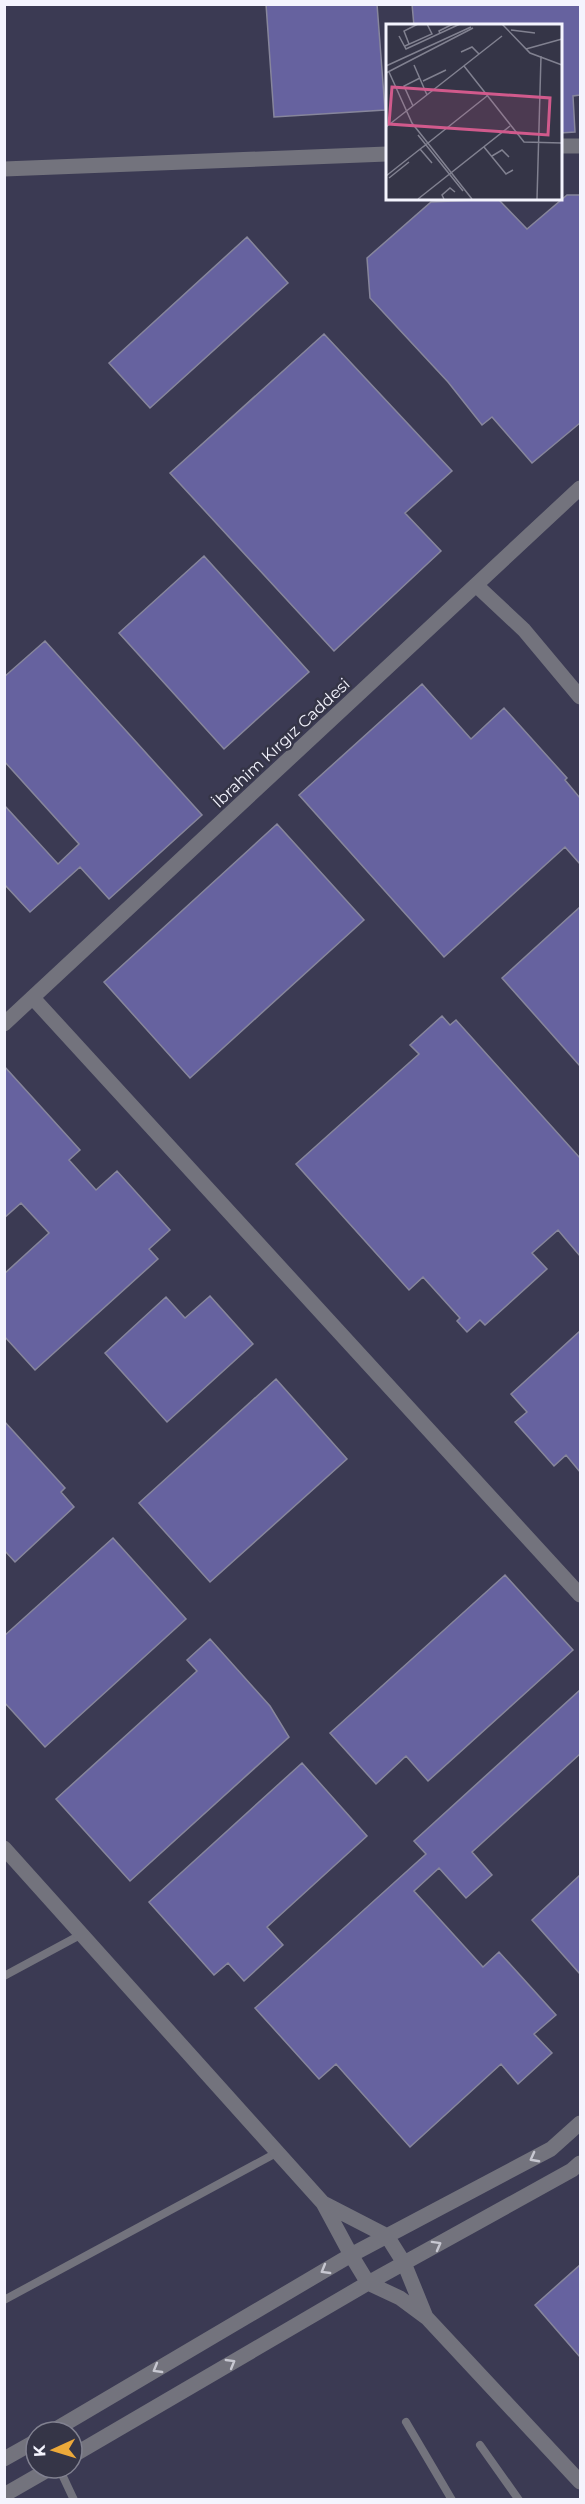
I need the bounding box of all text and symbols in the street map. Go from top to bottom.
inset map [386,24,561,200]
street label: İbrahim Kırgız Caddesi [208,674,354,812]
one-way arrow [530,2151,540,2162]
one-way arrow [431,2241,441,2252]
one-way arrow [321,2263,331,2275]
one-way arrow [225,2358,235,2370]
one-way arrow [153,2362,163,2374]
north arrow [24,2420,84,2480]
text: K [30,2443,49,2458]

